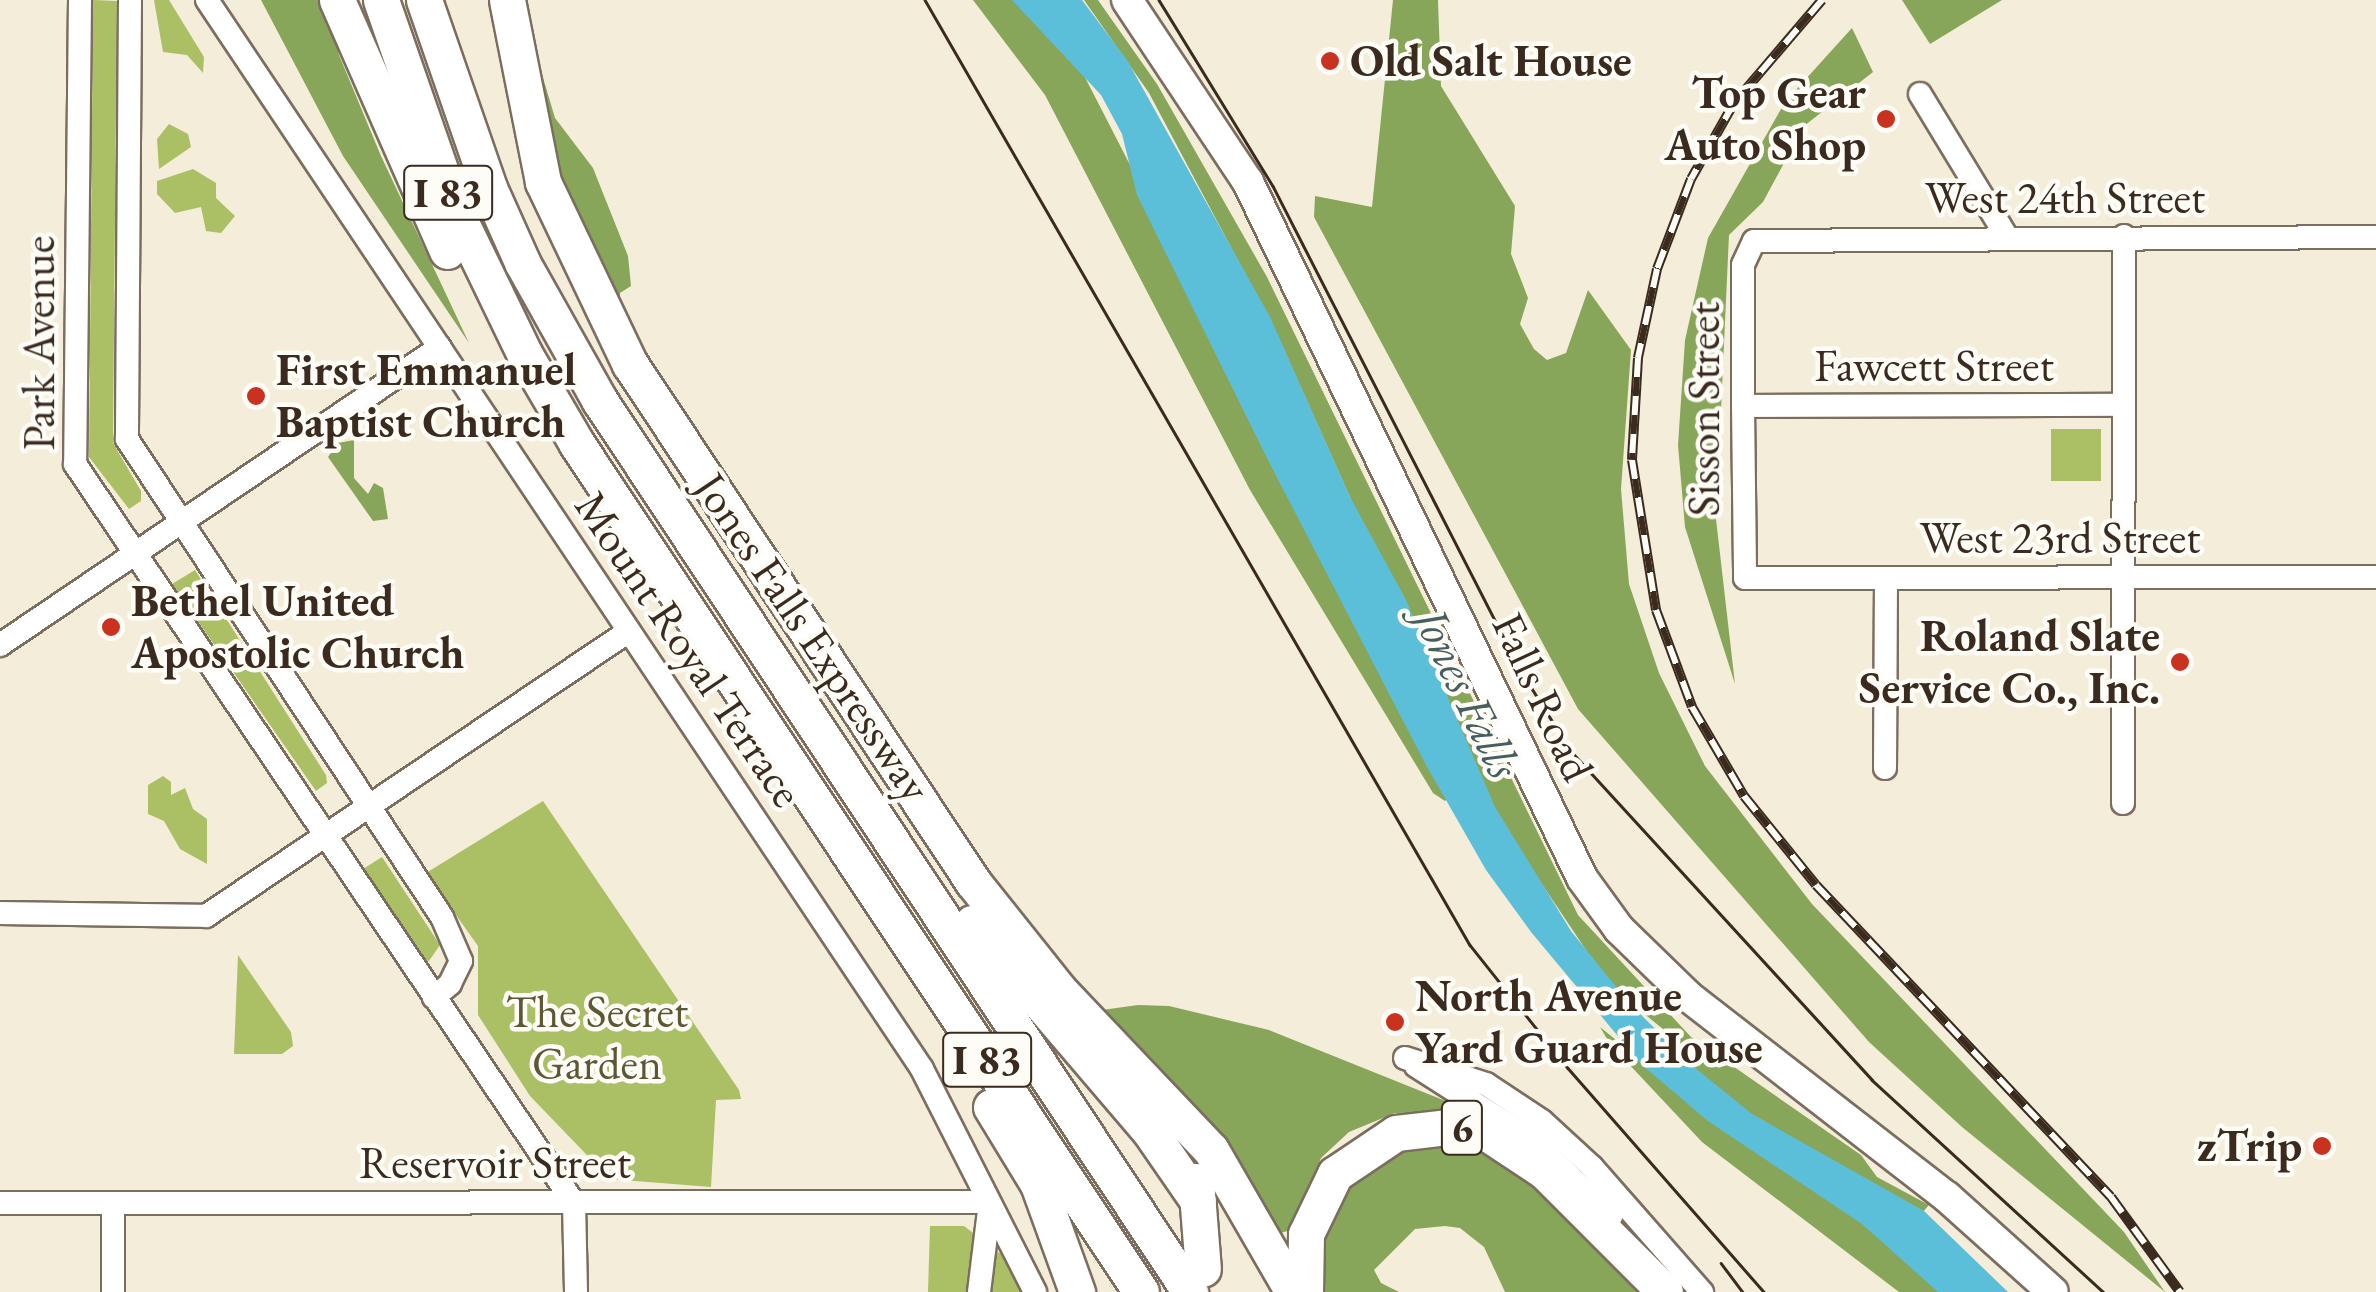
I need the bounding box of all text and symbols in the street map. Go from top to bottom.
place label: Old Salt House [1350,34,1632,88]
marker: Old Salt House [1319,50,1341,72]
place label: Top Gear Auto Shop [1664,66,1866,172]
marker: Top Gear Auto Shop [1875,108,1897,130]
road number: I 83 [403,156,493,230]
street label: West 24th Street [1925,171,2205,225]
street label: Park Avenue [12,236,66,450]
street label: Sisson Street [1677,302,1731,516]
street label: Fawcett Street [1814,339,2054,393]
place label: First Emmanuel Baptist Church [276,343,576,449]
marker: First Emmanuel Baptist Church [245,385,267,407]
street label: Jones Falls Expressway [683,463,943,811]
street label: Mount Royal Terrace [564,481,814,817]
street label: West 23rd Street [1920,511,2200,565]
place label: Bethel United Apostolic Church [131,574,464,680]
water label: Jones Falls [1402,599,1534,787]
street label: Falls Road [1481,604,1605,790]
place label: Roland Slate Service Co., Inc. [1859,609,2160,715]
marker: Bethel United Apostolic Church [100,616,122,638]
marker: Roland Slate Service Co., Inc. [2169,651,2191,673]
place label: North Avenue Yard Guard House [1415,969,1763,1075]
park label: The Secret Garden [506,985,688,1091]
marker: North Avenue Yard Guard House [1384,1011,1406,1033]
road number: I 83 [942,1023,1032,1097]
road number: 6 [1440,1091,1484,1165]
place label: zTrip [2197,1119,2302,1173]
marker: zTrip [2311,1135,2333,1157]
street label: Reservoir Street [359,1136,631,1190]

